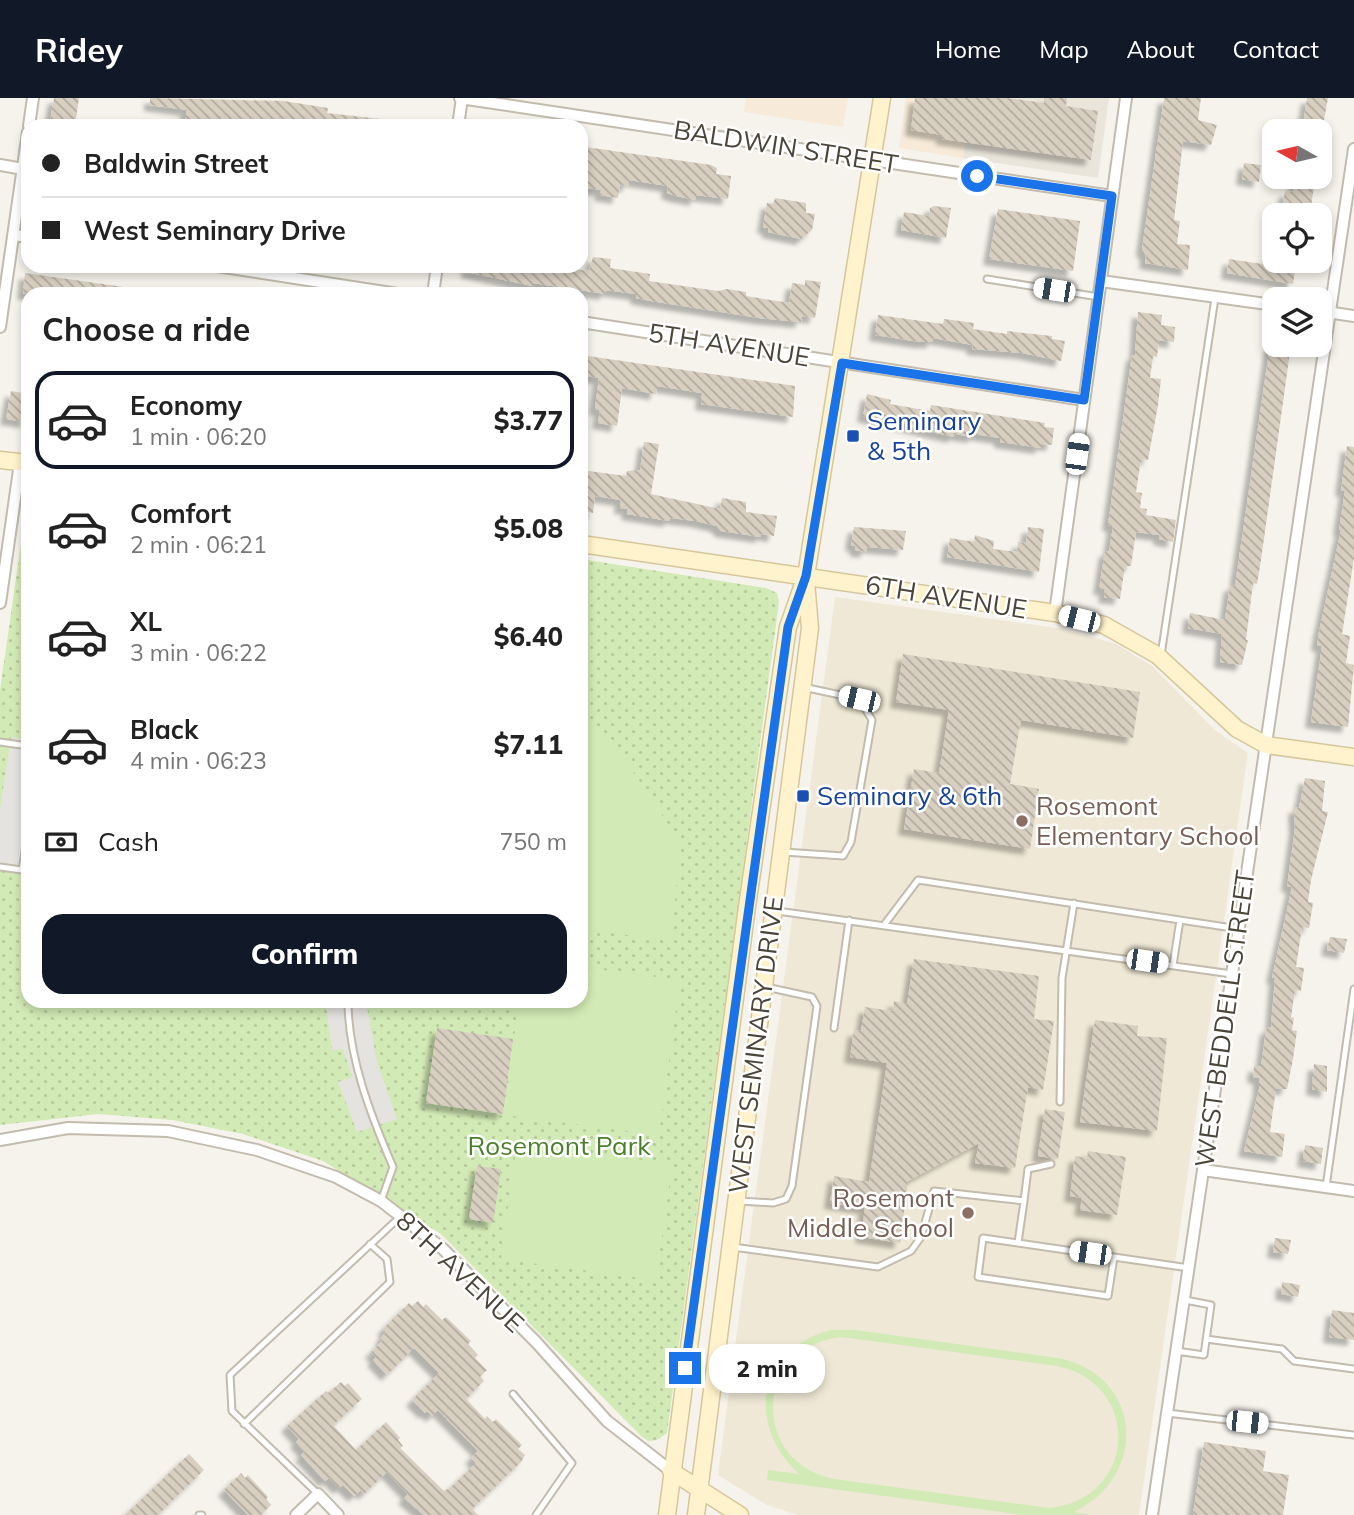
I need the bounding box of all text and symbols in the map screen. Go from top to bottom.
text: Ridey [35,29,123,70]
text: Home [935,34,1001,64]
text: Map [1039,34,1089,64]
text: About [1127,34,1195,64]
text: Contact [1233,34,1319,64]
street label: BALDWIN STREET [671,112,901,181]
north arrow [1262,119,1332,189]
map controls [1262,119,1332,357]
text: Baldwin Street [84,147,268,180]
route start [961,160,993,192]
button: locate [1262,203,1332,273]
text: West Seminary Drive [84,214,346,247]
car [1032,276,1077,304]
button: layers [1262,287,1332,357]
text: Choose a ride [42,309,250,349]
street label: 5TH AVENUE [646,315,812,374]
icon: car [46,389,109,452]
text: Economy [130,389,242,422]
text: $3.77 [494,404,563,437]
place label: Seminary & 5th [867,404,981,467]
text: 1 min · 06:20 [130,422,267,451]
marker: Seminary & 5th [845,428,861,444]
car [1064,432,1091,476]
icon: car [46,497,109,560]
text: Comfort [130,497,231,530]
text: $5.08 [494,512,563,545]
text: 2 min · 06:21 [130,530,267,559]
street label: 6TH AVENUE [863,567,1029,626]
car [1057,604,1102,634]
icon: car [46,605,109,668]
text: XL [130,605,162,638]
text: $6.40 [494,620,563,653]
text: 3 min · 06:22 [130,638,267,667]
car [837,684,882,714]
icon: car [46,713,109,776]
text: Black [130,713,198,746]
text: $7.11 [494,728,563,761]
text: 4 min · 06:23 [130,746,267,775]
place label: Seminary & 6th [817,779,1002,812]
marker: Seminary & 6th [795,788,811,804]
place label: Rosemont Elementary School [1036,789,1260,852]
marker: Rosemont Elementary School [1014,813,1030,829]
icon: cash [42,823,80,861]
text: Cash [98,825,159,858]
text: 750 m [499,827,567,856]
street label: WEST BEDDELL STREET [1187,868,1262,1170]
street label: WEST SEMINARY DRIVE [721,894,790,1195]
button: Confirm [42,914,567,994]
car [1125,948,1170,974]
park label: Rosemont Park [467,1129,651,1162]
place label: Rosemont Middle School [787,1181,954,1244]
street label: 8TH AVENUE [390,1204,531,1339]
marker: Rosemont Middle School [960,1205,976,1221]
car [1068,1240,1113,1266]
callout: 2 min [710,1344,825,1392]
route end [669,1352,701,1384]
text: 2 min [736,1354,798,1383]
car [1226,1409,1269,1435]

